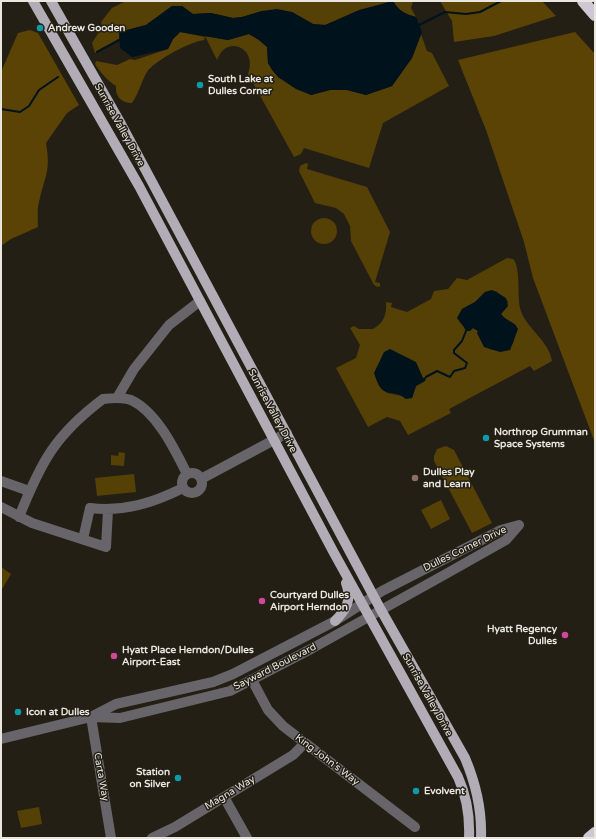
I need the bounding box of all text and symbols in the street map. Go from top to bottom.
place label: Andrew Gooden [48,22,125,34]
marker: Andrew Gooden [35,23,45,33]
place label: South Lake at Dulles Corner [208,73,273,96]
marker: South Lake at Dulles Corner [195,80,205,90]
street label: Sunrise Valley Drive [91,81,147,169]
street label: Sunrise Valley Drive [245,367,299,455]
place label: Northrop Grumman Space Systems [494,426,588,450]
marker: Northrop Grumman Space Systems [481,433,491,443]
place label: Dulles Play and Learn [423,466,475,490]
marker: Dulles Play and Learn [410,473,420,483]
street label: Dulles Corner Drive [421,524,509,574]
place label: Courtyard Dulles Airport Herndon [270,589,349,612]
marker: Courtyard Dulles Airport Herndon [257,596,267,606]
place label: Hyatt Regency Dulles [487,623,557,646]
marker: Hyatt Regency Dulles [560,630,570,640]
street label: Sayward Boulevard [232,641,318,693]
place label: Hyatt Place Herndon/Dulles Airport-East [122,644,254,668]
marker: Hyatt Place Herndon/Dulles Airport-East [109,651,119,661]
street label: Sunrise Valley Drive [399,651,455,739]
place label: Icon at Dulles [26,706,90,718]
marker: Icon at Dulles [13,707,23,717]
street label: King John's Way [293,732,361,788]
street label: Carta Way [91,752,111,802]
place label: Station on Silver [129,766,170,790]
marker: Station on Silver [173,773,183,783]
street label: Magna Way [203,773,257,813]
place label: Evolvent [424,785,465,797]
marker: Evolvent [411,786,421,796]

